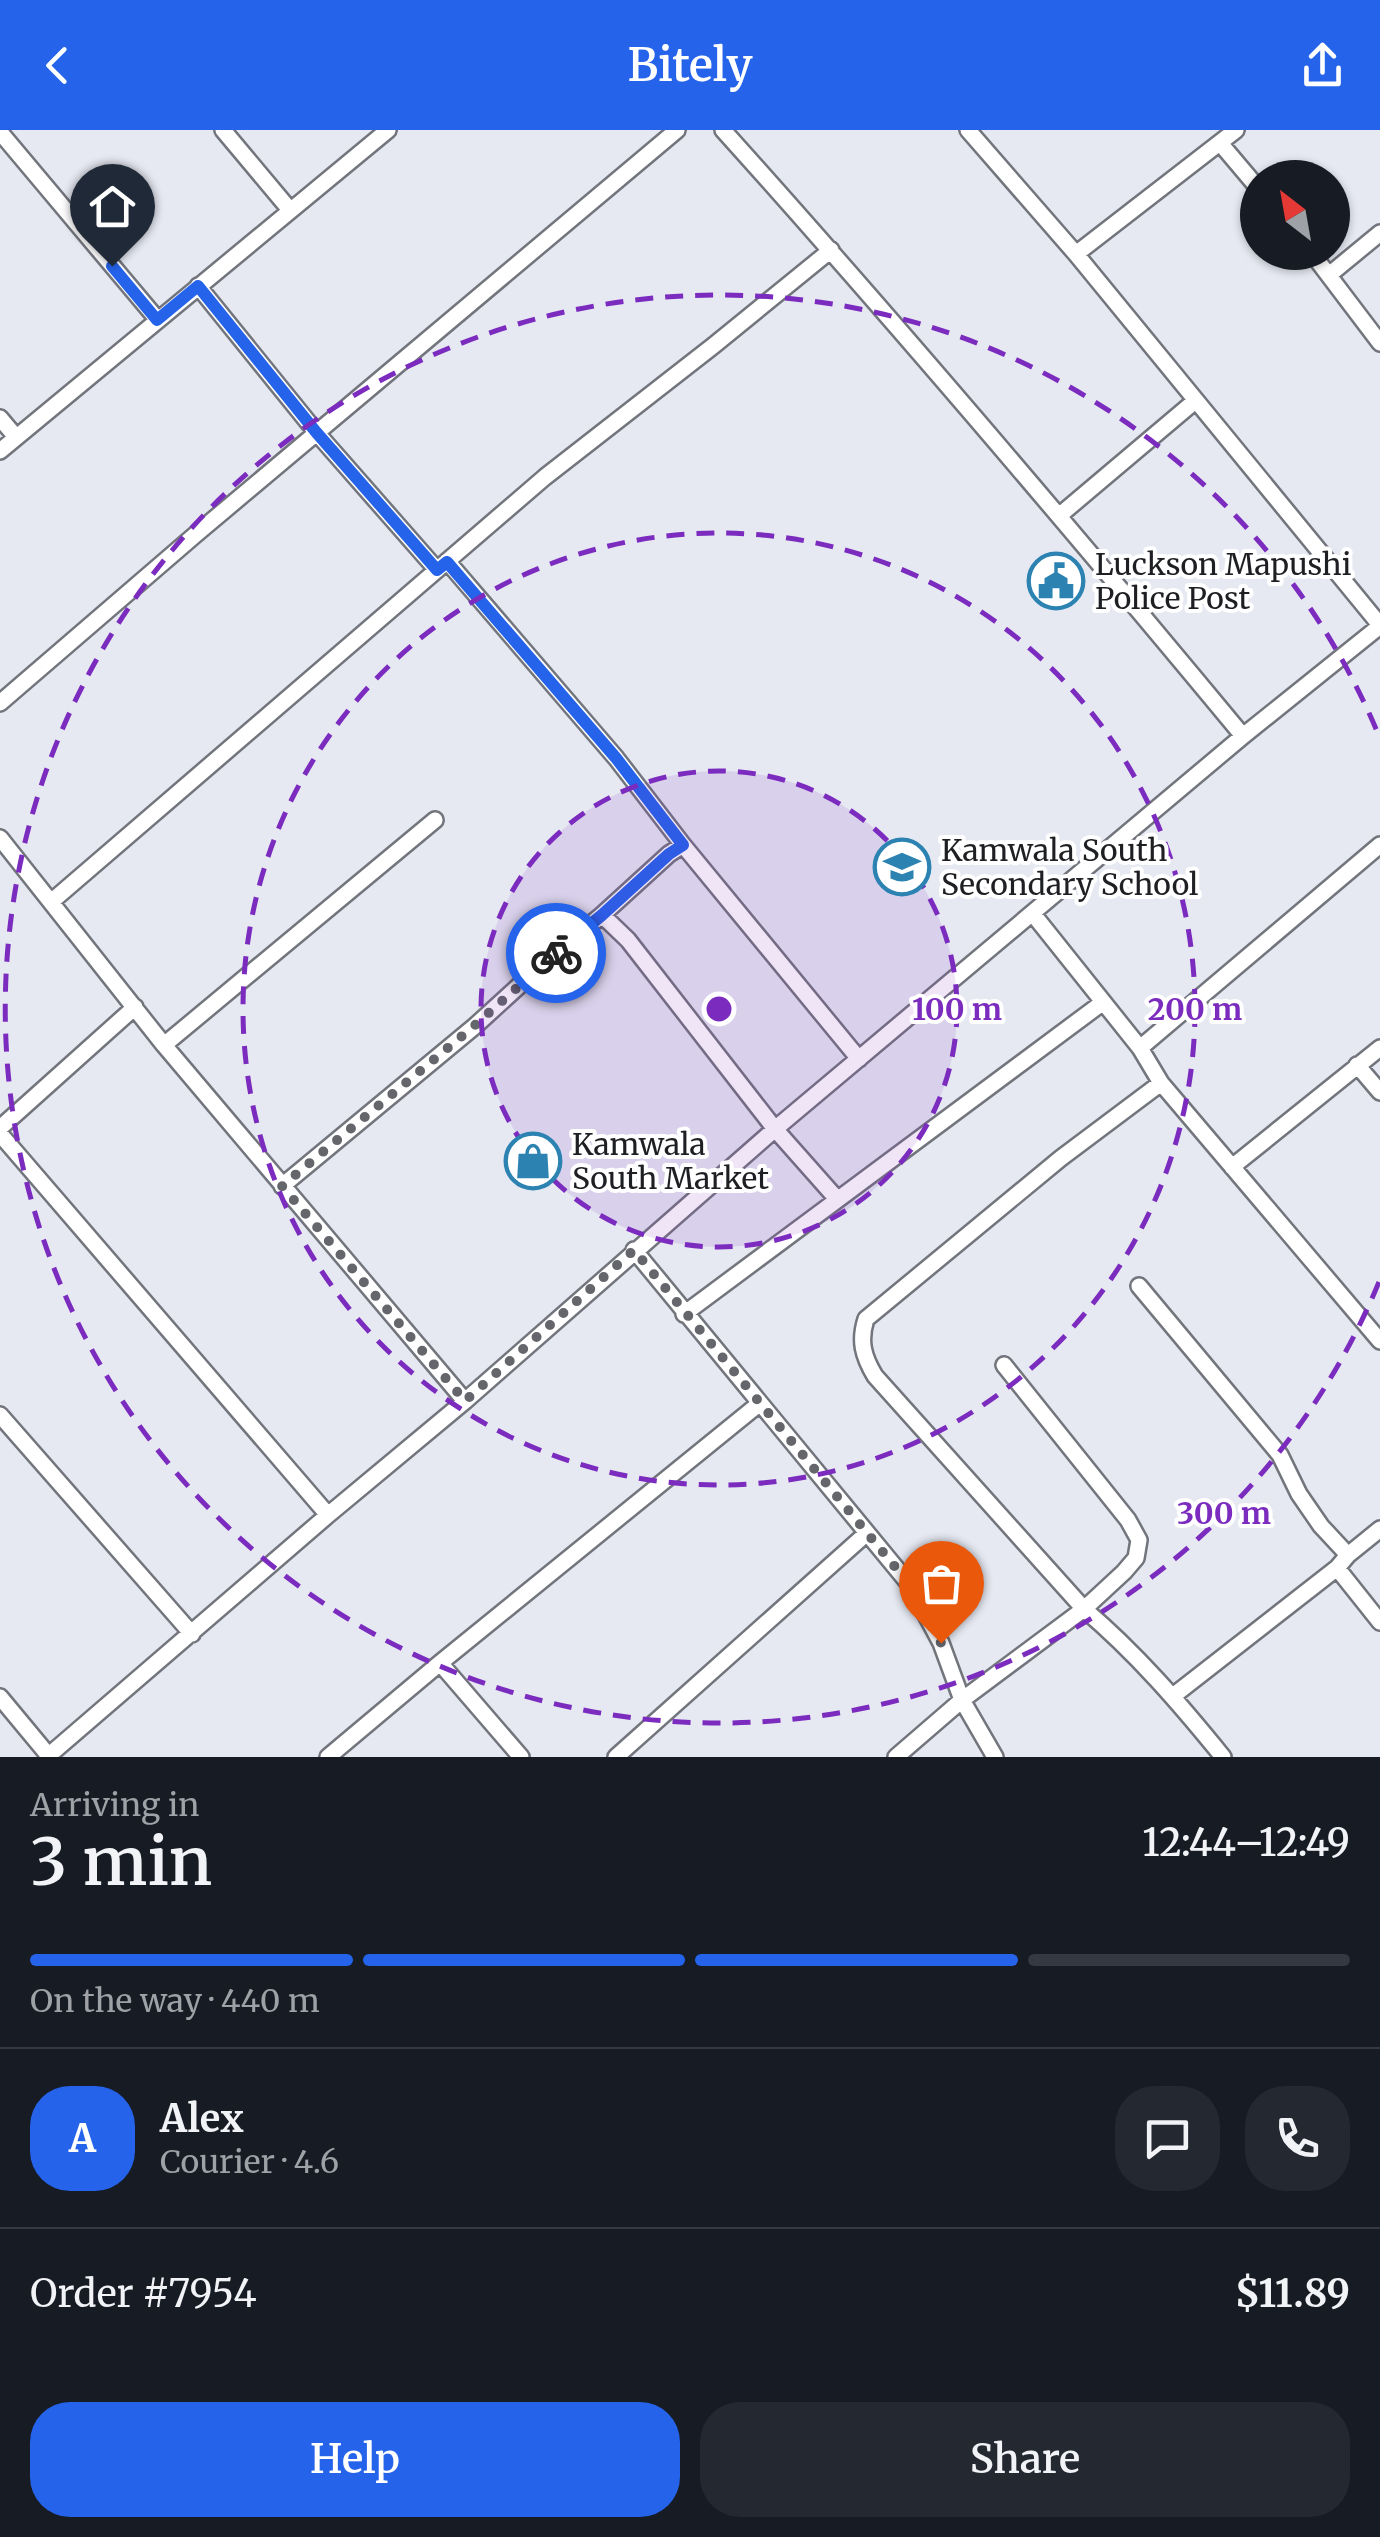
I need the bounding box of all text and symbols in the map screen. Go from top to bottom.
text: Bitely [627,37,753,93]
icon: back [30,38,85,93]
icon: share [1295,38,1350,93]
north arrow [1240,160,1350,270]
map controls [1240,160,1350,270]
pin [70,164,155,267]
icon: home [85,179,140,234]
place label: Luckson Mapushi Police Post [1095,545,1351,617]
public building icon: Luckson Mapushi Police Post [1026,551,1086,611]
place label: Kamwala South Secondary School [941,831,1198,903]
school or university icon: Kamwala South Secondary School [872,837,932,897]
courier [506,903,606,1003]
icon: bike [529,926,584,981]
text: 100 m [912,990,1002,1028]
text: 200 m [1148,990,1242,1028]
centre of rings [701,991,737,1027]
place label: Kamwala South Market [572,1125,769,1197]
shop icon: Kamwala South Market [503,1131,563,1191]
text: 300 m [1177,1494,1271,1532]
pin [899,1541,984,1644]
icon: bag [914,1556,969,1611]
text: Arriving in [30,1785,199,1825]
text: 12:44–12:49 [1142,1819,1350,1866]
text: 3 min [30,1821,212,1903]
text: On the way · 440 m [30,1981,320,2021]
button: chat [1115,2086,1220,2191]
button: phone [1245,2086,1350,2191]
text: Alex [160,2095,244,2142]
text: A [69,2115,96,2162]
text: Courier · 4.6 [160,2142,339,2182]
text: Order #7954 [30,2270,257,2317]
text: $11.89 [1235,2270,1350,2317]
button: Help [30,2402,680,2517]
button: Share [700,2402,1350,2517]

